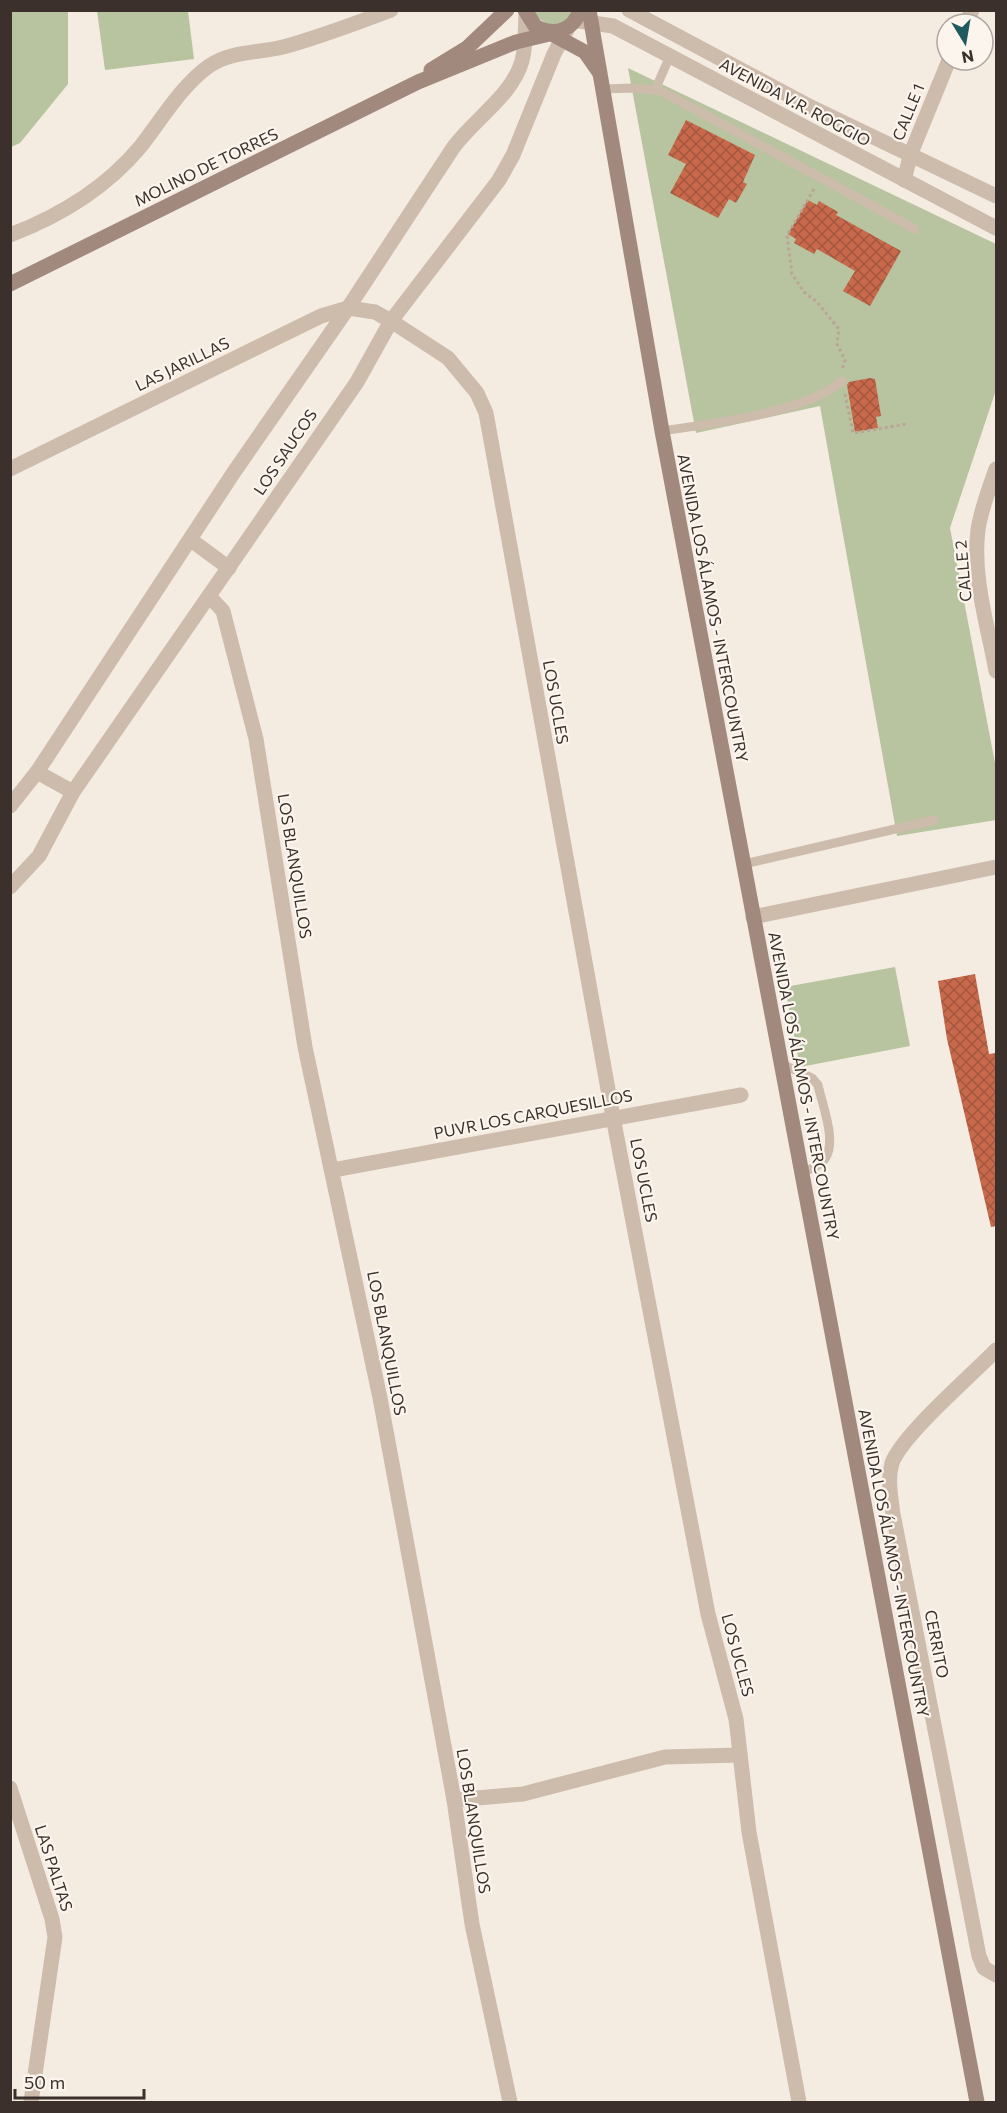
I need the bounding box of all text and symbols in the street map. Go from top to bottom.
north arrow [935,12,995,72]
text: N [960,47,976,68]
street label: AVENIDA V.R. ROGGIO [717,54,874,149]
street label: CALLE 1 [888,81,928,143]
street label: MOLINO DE TORRES [131,124,281,210]
street label: LAS JARILLAS [132,333,232,395]
street label: LOS SAUCOS [249,405,320,498]
street label: AVENIDA LOS ÁLAMOS - INTERCOUNTRY [674,452,753,764]
street label: CALLE 2 [950,539,975,603]
street label: LOS UCLES [540,658,573,745]
street label: LOS BLANQUILLOS [275,792,316,940]
street label: AVENIDA LOS ÁLAMOS - INTERCOUNTRY [765,930,844,1242]
street label: PUVR LOS CARQUESILLOS [432,1085,634,1142]
street label: LOS UCLES [627,1136,662,1223]
street label: LOS BLANQUILLOS [364,1269,411,1417]
street label: AVENIDA LOS ÁLAMOS - INTERCOUNTRY [855,1407,934,1719]
street label: CERRITO [922,1608,953,1680]
street label: LOS UCLES [718,1611,759,1698]
street label: LOS BLANQUILLOS [454,1747,495,1895]
street label: LAS PALTAS [32,1822,77,1913]
scale bar [15,2062,144,2100]
text: 50 m [24,2071,65,2093]

